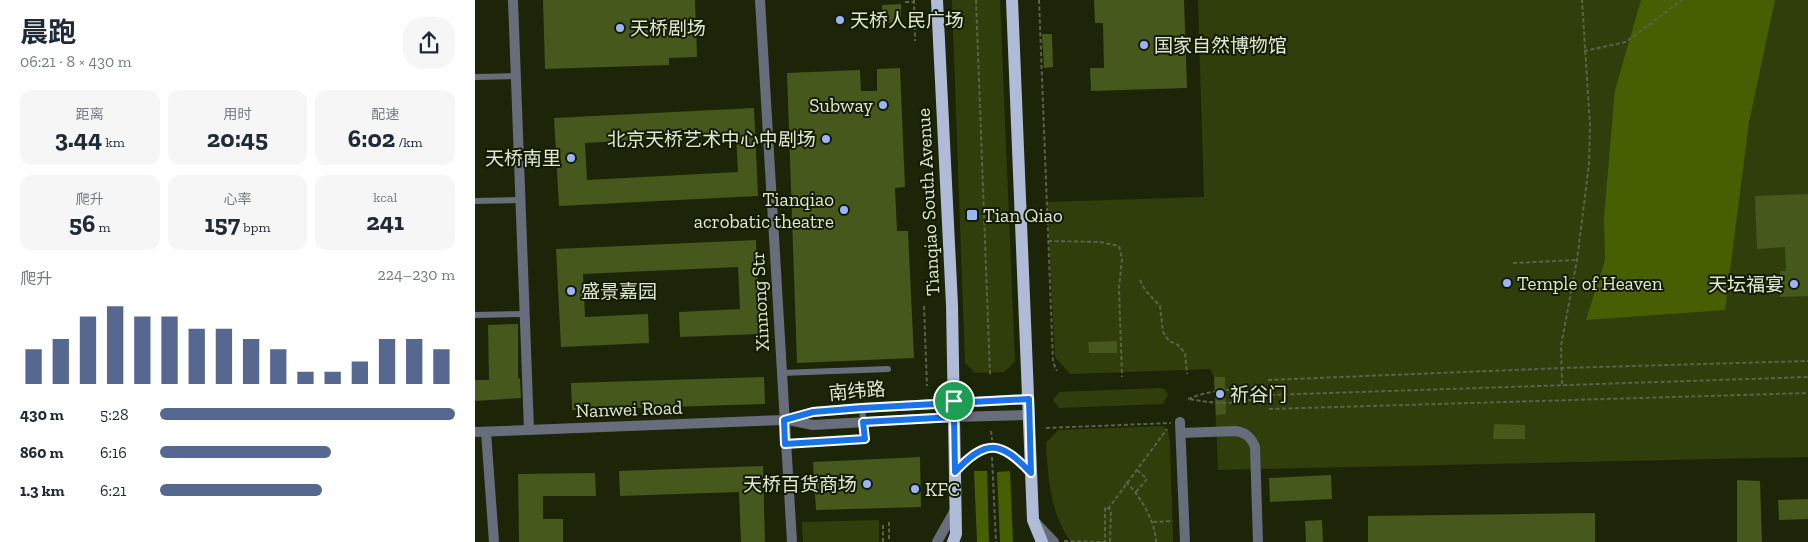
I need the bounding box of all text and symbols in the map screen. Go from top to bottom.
place label: 天桥人民广场 [850,9,964,32]
marker: 天桥人民广场 [834,14,846,26]
text: 晨跑 [20,16,76,49]
button: share [403,17,455,69]
place label: 天桥剧场 [630,17,706,40]
marker: 天桥剧场 [614,22,626,34]
place label: 国家自然博物馆 [1154,34,1287,57]
marker: 国家自然博物馆 [1138,39,1150,51]
text: 06:21 · 8 × 430 m [20,52,132,71]
place label: Subway [809,94,873,117]
marker: Subway [877,99,889,111]
text: 距离 [76,106,104,123]
text: 用时 [223,106,251,123]
text: 配速 [371,106,399,123]
street label: Tianqiao South Avenue [912,108,944,296]
text: 3.44 [55,123,102,153]
text: 20:45 [207,123,268,153]
text: 6:02 [348,123,395,153]
place label: 北京天桥艺术中心中剧场 [607,128,816,151]
marker: 北京天桥艺术中心中剧场 [820,133,832,145]
text: km [102,134,125,151]
text: /km [395,134,423,151]
place label: 天桥南里 [485,147,561,170]
marker: 天桥南里 [565,152,577,164]
place label: Tianqiao acrobatic theatre [694,188,834,233]
text: kcal [373,189,397,206]
text: 爬升 [76,191,104,208]
text: 心率 [223,191,251,208]
marker: Tianqiao acrobatic theatre [838,204,850,216]
place label: Tian Qiao [983,204,1063,227]
text: 241 [366,206,404,236]
text: 56 [69,208,95,238]
text: 157 [205,208,240,238]
marker: Tian Qiao [965,208,979,222]
text: m [95,219,111,236]
text: bpm [240,219,270,236]
street label: Xinnong Str [746,251,774,351]
text: 224–230 m [378,265,455,284]
text: 爬升 [20,269,52,288]
place label: Temple of Heaven [1517,272,1663,295]
place label: 天坛福宴 [1708,273,1784,296]
marker: Temple of Heaven [1501,277,1513,289]
marker: 天坛福宴 [1788,278,1800,290]
place label: 盛景嘉园 [581,280,657,303]
marker: 盛景嘉园 [565,285,577,297]
street label: 南纬路 [828,377,886,405]
pin [933,380,975,422]
place label: 祈谷门 [1230,383,1287,406]
icon: arrive [940,387,968,415]
marker: 祈谷门 [1214,388,1226,400]
street label: Nanwei Road [575,396,683,422]
text: 430 m [20,405,64,424]
text: 5:28 [100,405,129,424]
text: 860 m [20,443,63,462]
text: 6:16 [100,443,127,462]
place label: 天桥百货商场 [743,473,857,496]
marker: 天桥百货商场 [861,478,873,490]
place label: KFC [925,478,960,501]
text: 1.3 km [20,481,65,500]
text: 6:21 [100,481,126,500]
marker: KFC [909,483,921,495]

